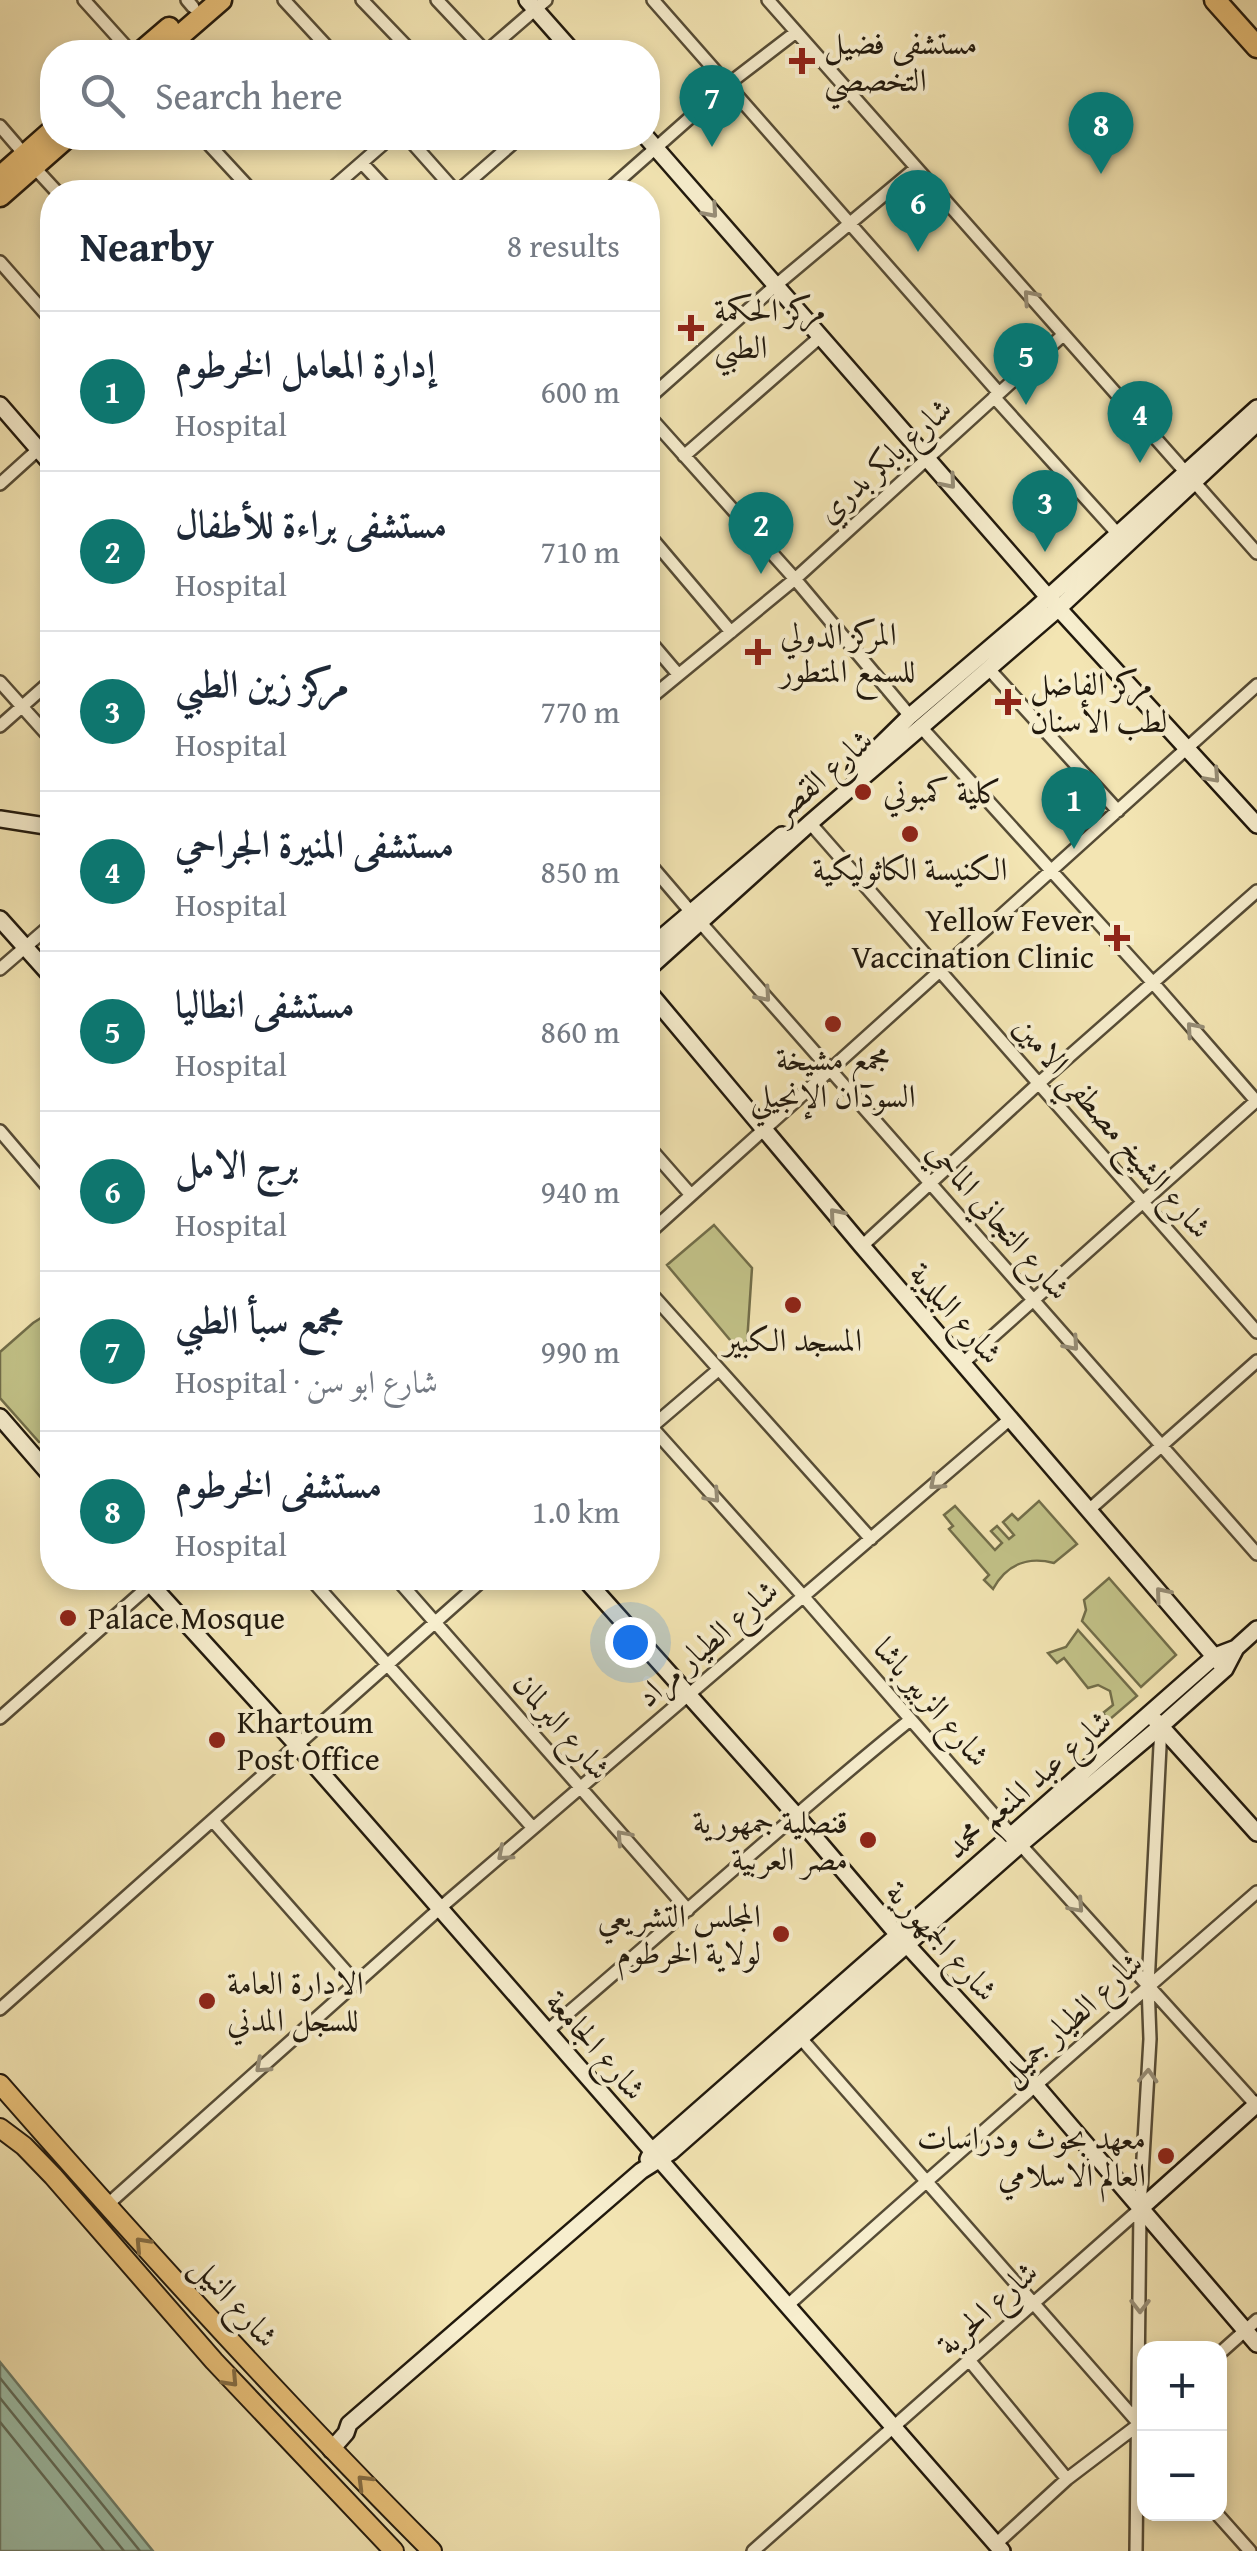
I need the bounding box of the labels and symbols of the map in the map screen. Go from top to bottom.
place label: مستشفى فضيل التخصصي [824,19,977,110]
marker: مستشفى فضيل التخصصي [789,48,815,74]
pin: 7 [680,64,744,147]
pin: 8 [1068,91,1134,174]
pin: 6 [886,170,950,252]
one-way arrow [700,199,718,218]
place label: مركز الحكمة الطبي [714,286,826,377]
one-way arrow [1024,290,1042,309]
marker: مركز الحكمة الطبي [678,315,704,341]
pin: 5 [994,322,1058,405]
pin: 4 [1108,380,1172,463]
street label: شارع بابكر بدري [805,386,965,536]
one-way arrow [937,470,955,488]
pin: 3 [1012,470,1078,552]
pin: 2 [728,492,794,574]
place label: المركز الدولي للسمع المتطور [777,610,916,700]
marker: المركز الدولي للسمع المتطور [745,639,771,665]
place label: مركز الفاضل لطب الأسنان [1030,660,1168,744]
marker: مركز الفاضل لطب الأسنان [995,689,1021,715]
street label: شارع القصر [758,717,885,837]
one-way arrow [1201,764,1219,783]
pin: 1 [1042,766,1106,849]
place label: كلية كمبوني [883,768,1001,818]
marker: كلية كمبوني [852,781,874,803]
marker: الكنيسة الكاثوليكية [899,823,921,845]
place label: الكنيسة الكاثوليكية [813,845,1007,892]
place label: Yellow Fever Vaccination Clinic [851,896,1094,980]
marker: Yellow Fever Vaccination Clinic [1104,925,1130,951]
one-way arrow [753,983,771,1002]
street label: شارع الشيخ مصطفي الامين [997,1005,1224,1254]
marker: مجمع مشيخة السودان الإنجيلي [822,1013,844,1035]
one-way arrow [1187,1022,1205,1040]
place label: مجمع مشيخة السودان الإنجيلي [750,1035,916,1127]
street label: شارع التجاني الماحي [914,1129,1082,1313]
one-way arrow [830,1209,848,1227]
street label: شارع البلدية [895,1251,1014,1377]
marker: المسجد الكبير [782,1294,804,1316]
place label: المسجد الكبير [721,1316,862,1363]
one-way arrow [1060,1332,1078,1351]
one-way arrow [930,1471,948,1489]
one-way arrow [701,1484,719,1503]
street label: شارع الطيار مراد [625,1567,791,1721]
one-way arrow [1156,1588,1174,1606]
place label: Palace Mosque [88,1594,285,1641]
marker: Palace Mosque [57,1607,79,1629]
your location [605,1617,656,1668]
street label: شارع الزبير باشا [860,1627,1002,1779]
street label: شارع البرلمان [499,1661,623,1793]
place label: Khartoum Post Office [237,1698,380,1782]
street label: شارع عبد المنعم محمد [934,1698,1126,1875]
marker: Khartoum Post Office [206,1729,228,1751]
place label: قنصلية جمهورية مصر العربية [693,1798,848,1882]
marker: قنصلية جمهورية مصر العربية [857,1829,879,1851]
one-way arrow [616,1830,634,1849]
one-way arrow [497,1842,515,1860]
street label: شارع الجمهورية [872,1870,1010,2014]
place label: المجلس التشريعي لولاية الخرطوم [598,1892,761,1981]
one-way arrow [1065,1894,1083,1913]
marker: المجلس التشريعي لولاية الخرطوم [770,1923,792,1945]
street label: شارع الطيار جميل [988,1940,1156,2098]
place label: الادارة العامة للسجل المدني [227,1959,364,2046]
street label: شارع الجامعة [532,1979,658,2113]
marker: الادارة العامة للسجل المدني [196,1990,218,2012]
one-way arrow [255,2054,274,2072]
one-way arrow [1137,2068,1158,2084]
place label: معهد بحوث ودراسات العالم الاسلامي [917,2114,1146,2203]
marker: معهد بحوث ودراسات العالم الاسلامي [1155,2145,1177,2167]
one-way arrow [136,2237,154,2256]
street label: شارع النيل [178,2244,290,2360]
street label: شارع الحرية [925,2249,1051,2369]
one-way arrow [1129,2300,1151,2315]
one-way arrow [219,2368,237,2387]
one-way arrow [357,2475,375,2493]

